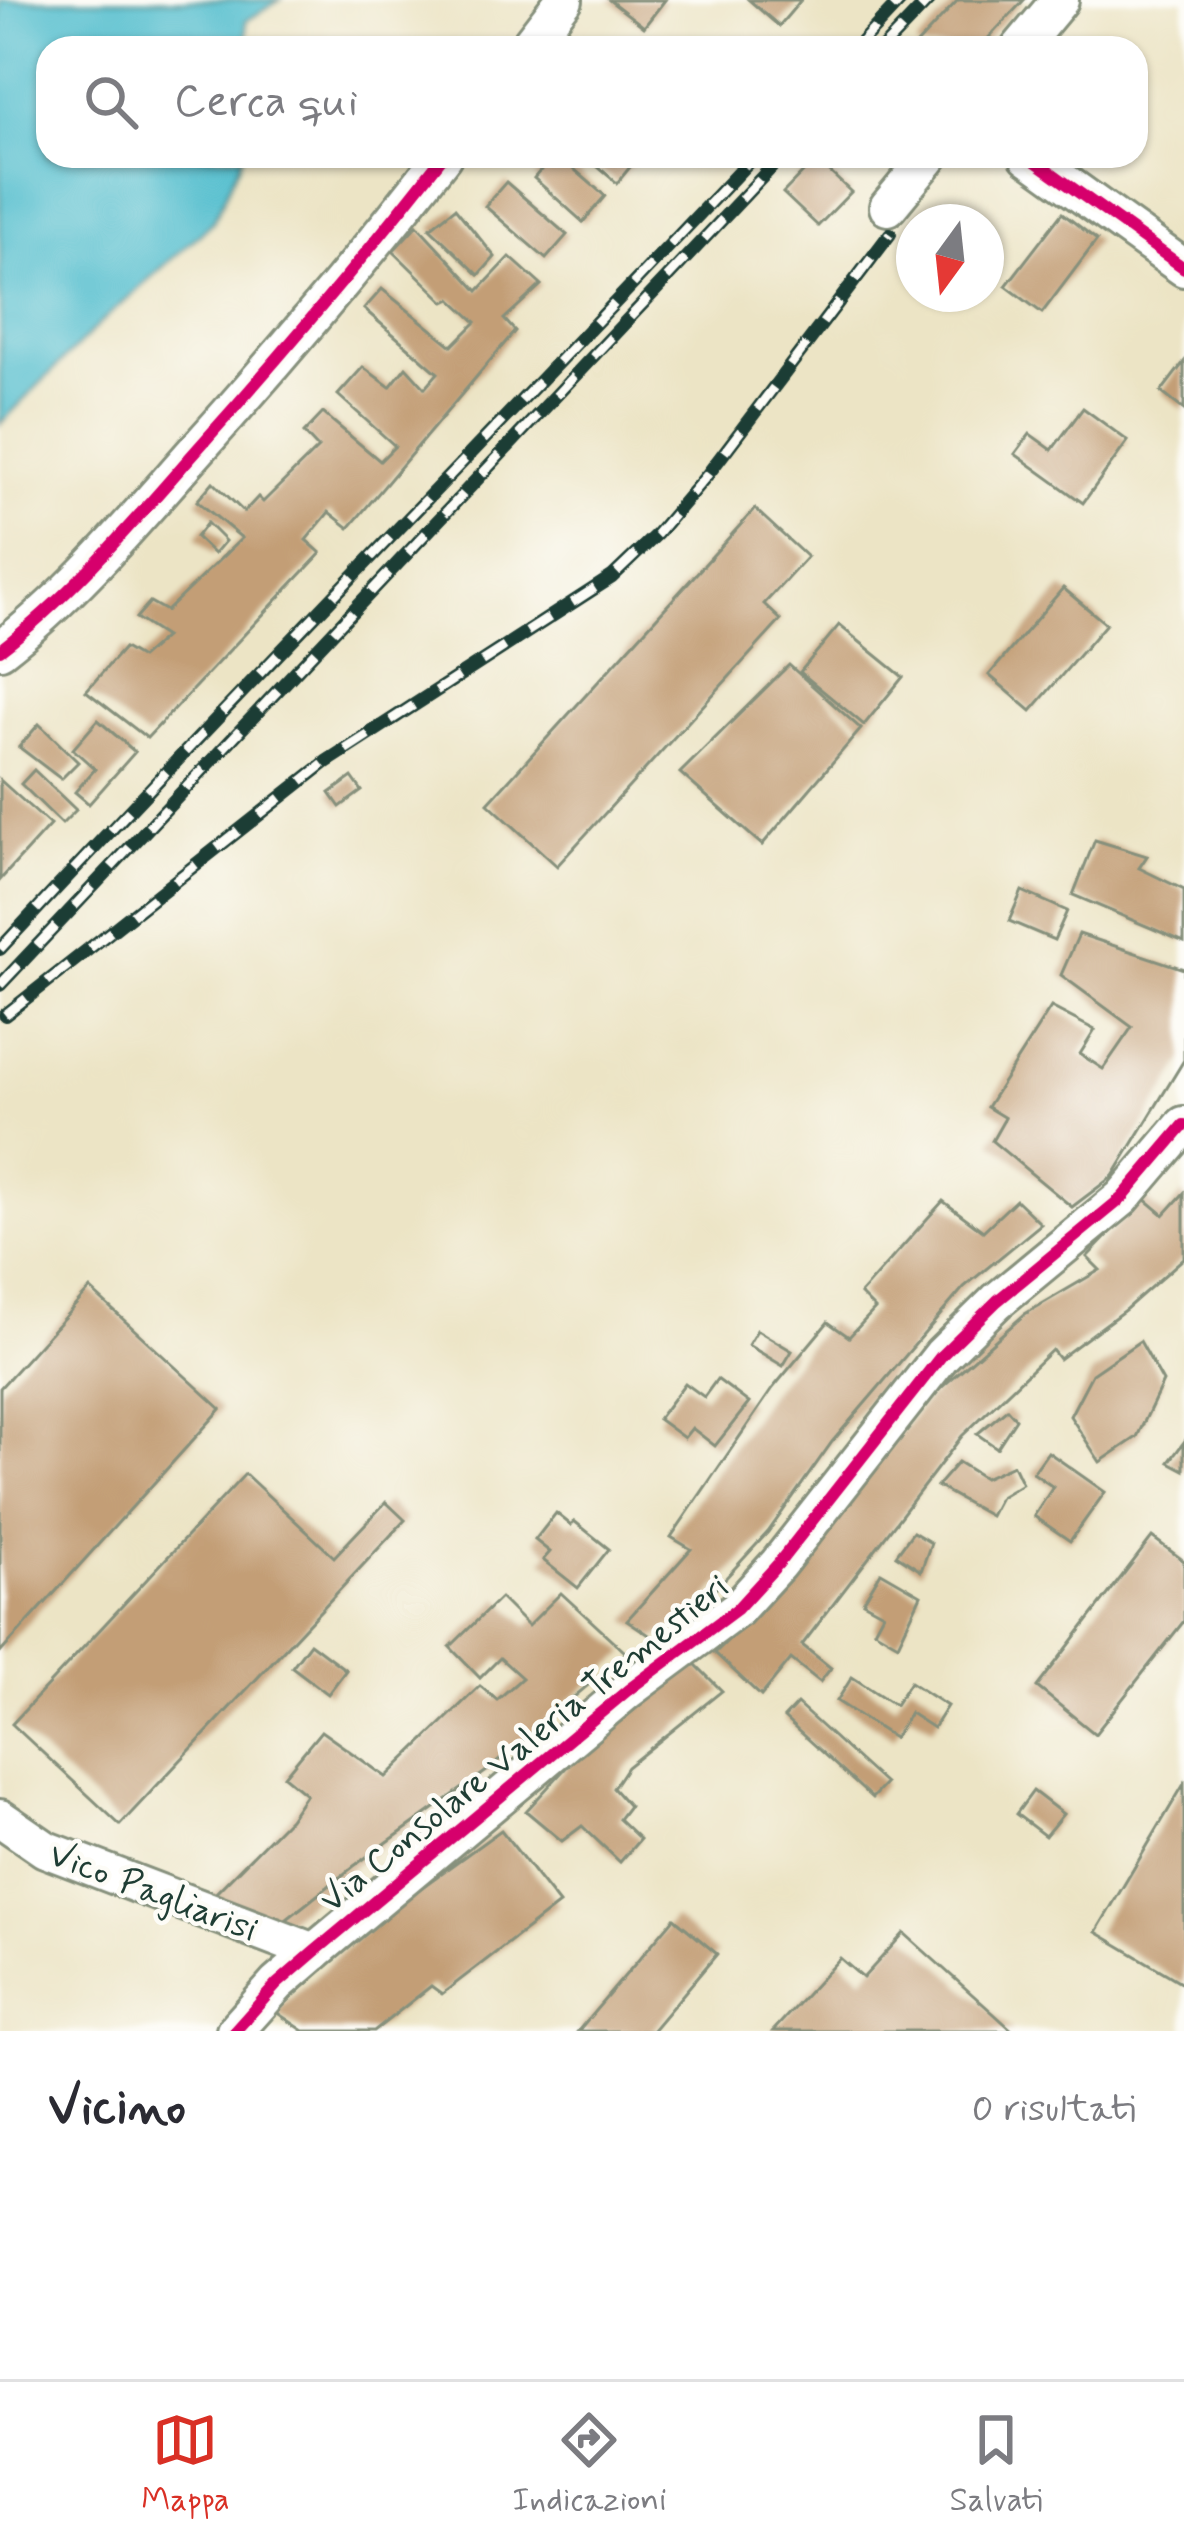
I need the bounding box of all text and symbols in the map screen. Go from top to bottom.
search box [36,36,1148,168]
icon: search [78,69,144,135]
text: Cerca qui [174,73,358,132]
north arrow [896,204,1004,312]
street label: Via Consolare Valeria Tremestieri [311,1565,740,1925]
street label: Vico Pagliarisi [42,1832,264,1955]
text: Vicino [48,2076,186,2142]
text: 0 risultati [972,2084,1136,2135]
tab: Mappa [141,2407,230,2523]
tab: Indicazioni [512,2407,667,2523]
tab: Salvati [949,2407,1043,2523]

